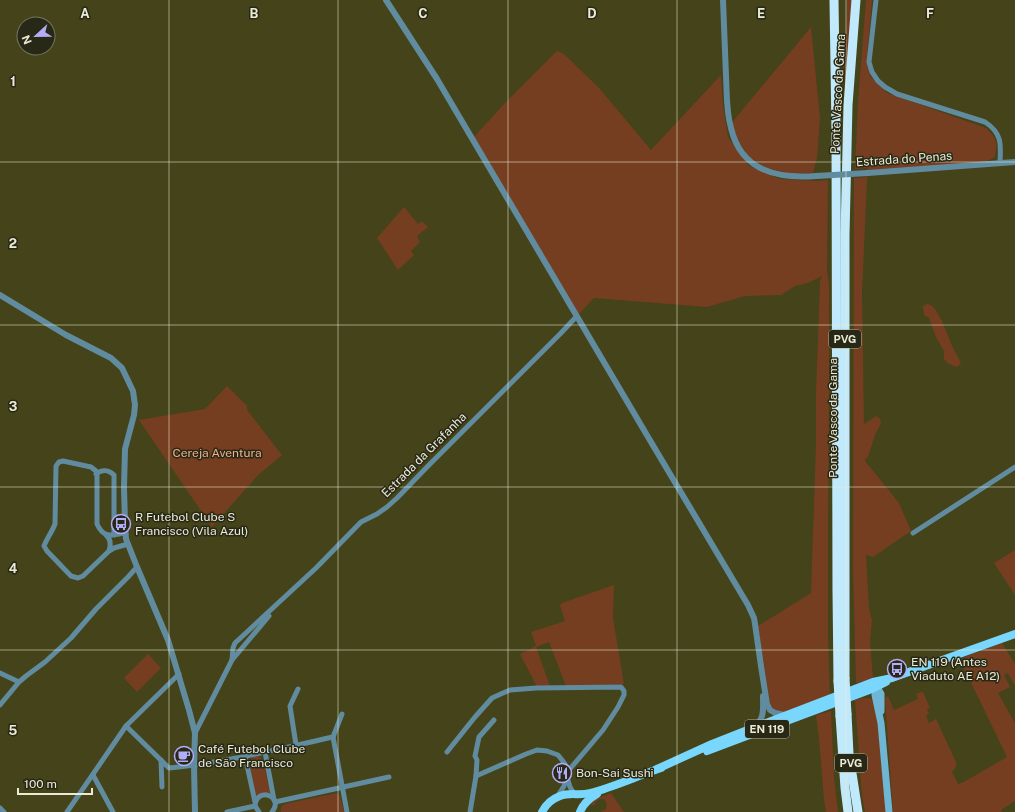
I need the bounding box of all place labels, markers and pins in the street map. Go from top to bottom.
place label: R Futebol Clube S Francisco (Vila Azul) [135,510,248,538]
bus stop icon: R Futebol Clube S Francisco (Vila Azul) [110,513,132,535]
place label: EN 119 (Antes Viaduto AE A12) [911,655,1000,683]
bus stop icon: EN 119 (Antes Viaduto AE A12) [886,658,908,680]
place label: Café Futebol Clube de São Francisco [198,742,306,770]
cafe icon: Café Futebol Clube de São Francisco [173,745,195,767]
restaurant icon: Bon-Sai Sushi [551,762,573,784]
place label: Bon-Sai Sushi [576,766,654,780]

